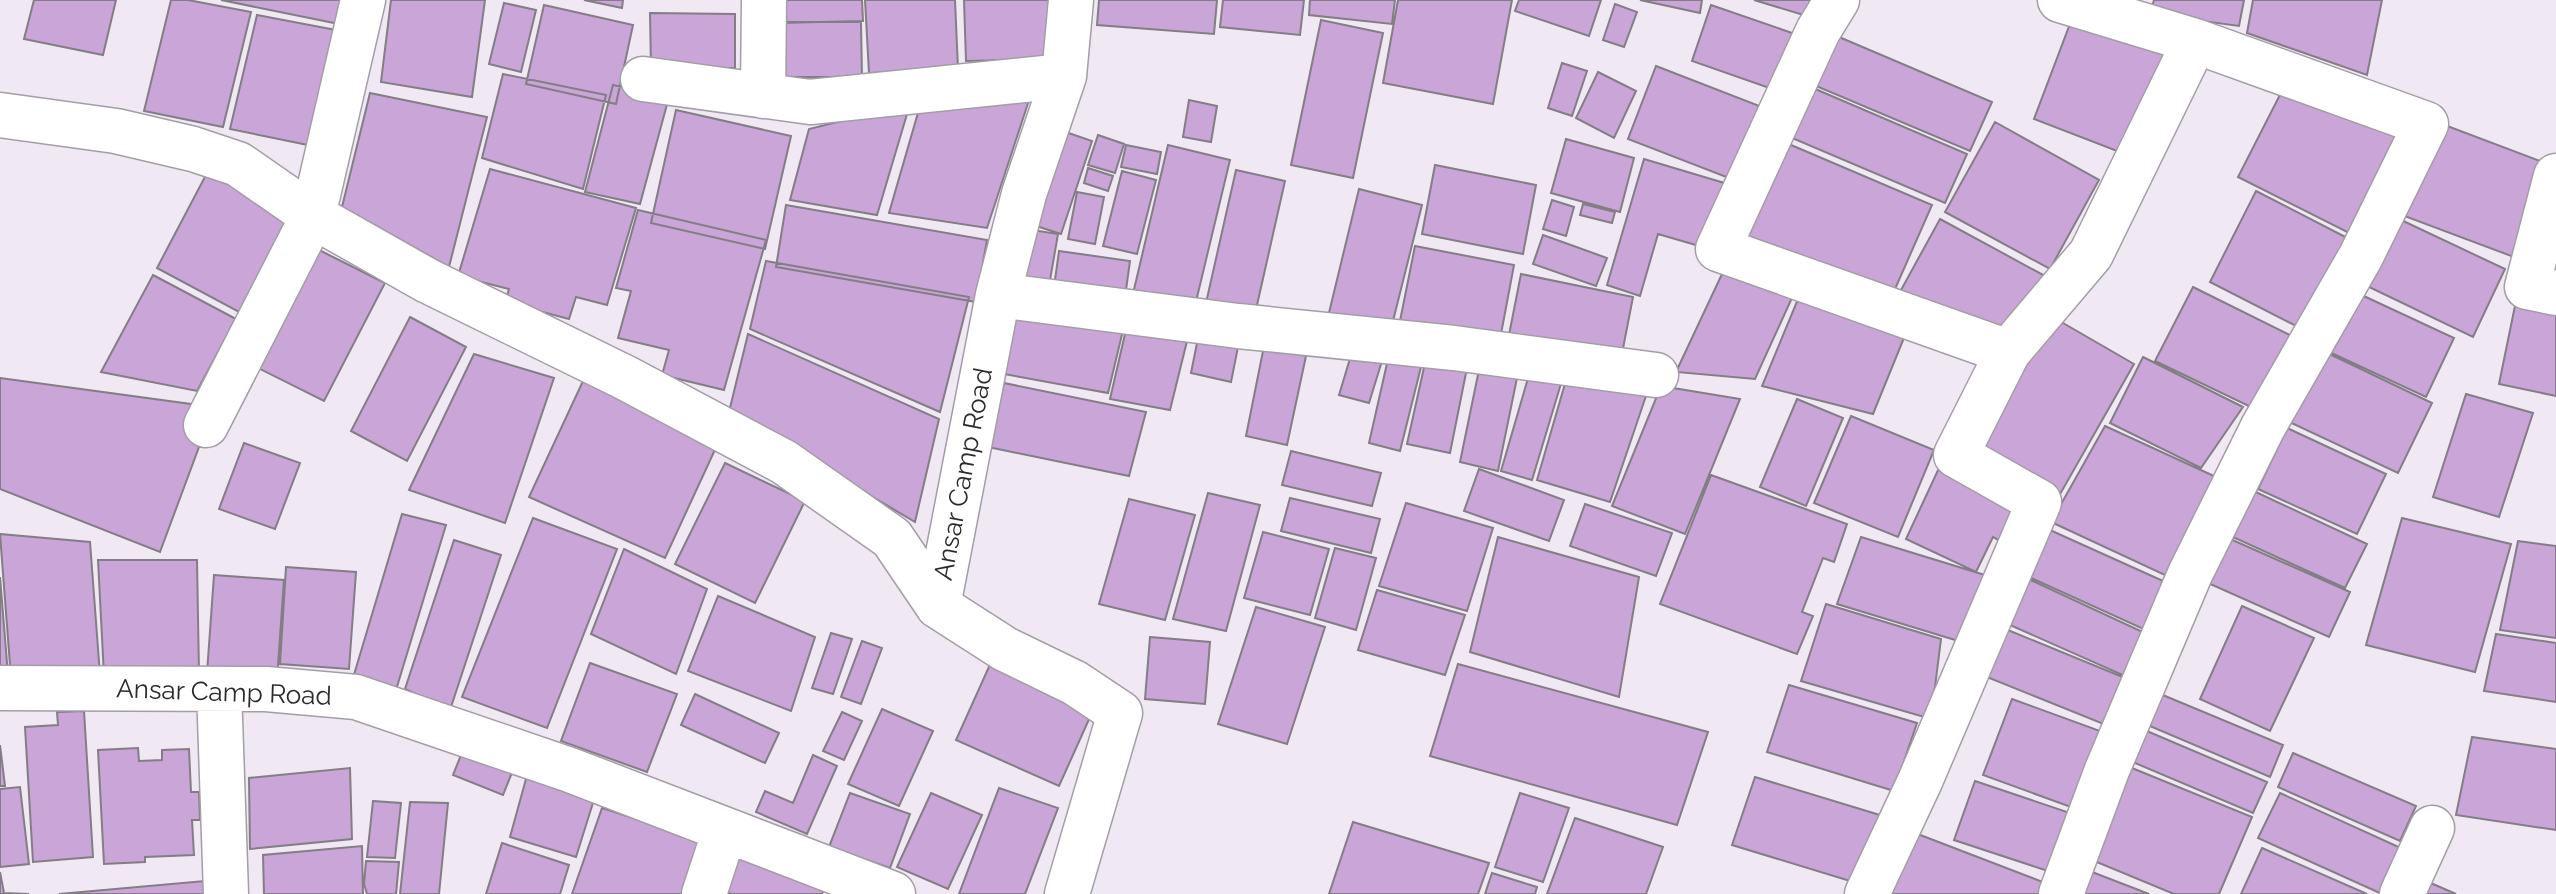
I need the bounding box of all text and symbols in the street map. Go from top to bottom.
street label: Ansar Camp Road [928,365,998,583]
street label: Ansar Camp Road [116,673,332,711]

